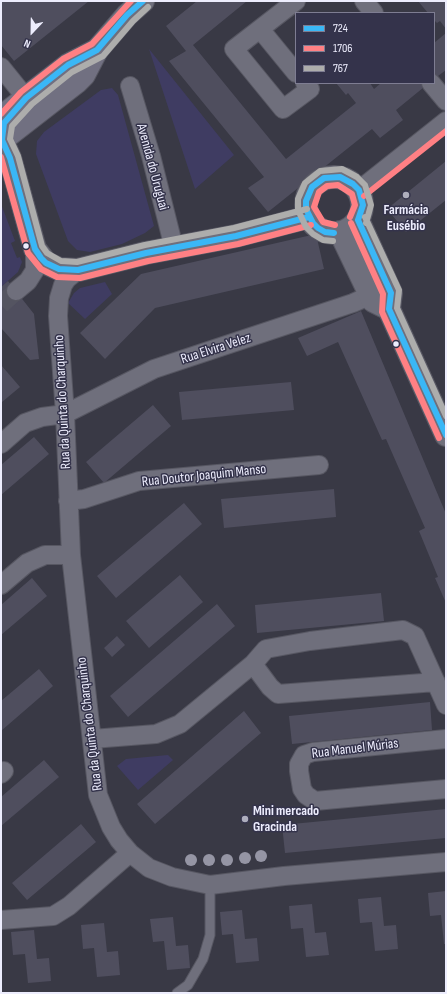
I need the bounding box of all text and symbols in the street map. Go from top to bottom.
north arrow [12,12,52,52]
legend [295,12,435,84]
text: 724 [333,21,348,36]
text: N [22,36,32,51]
text: 1706 [333,41,353,56]
text: 767 [333,61,348,76]
street label: Avenida do Uruguai [132,122,172,212]
marker: Farmácia Eusébio [401,190,411,200]
place label: Farmácia Eusébio [384,202,428,234]
unlabelled marker [21,241,31,251]
street label: Rua Elvira Velez [179,330,253,368]
street label: Rua da Quinta do Charquinho [51,334,75,470]
unlabelled marker [391,339,401,349]
street label: Rua Doutor Joaquim Manso [141,461,267,491]
street label: Rua da Quinta do Charquinho [73,656,107,792]
street label: Rua Manuel Múrias [311,735,399,763]
place label: Mini mercado Gracinda [253,803,319,836]
marker: Mini mercado Gracinda [240,814,250,824]

